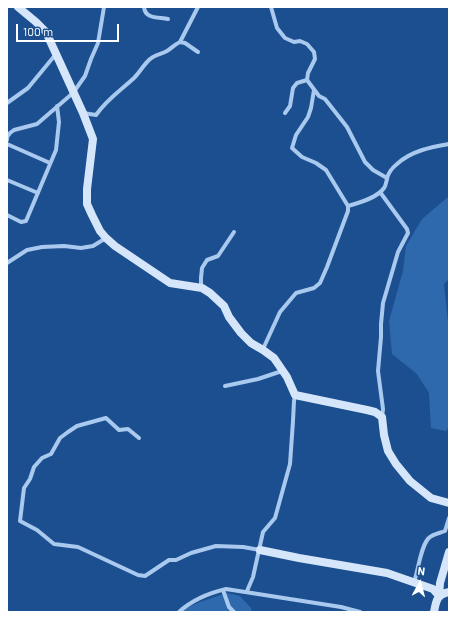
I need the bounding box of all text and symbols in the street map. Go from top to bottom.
scale bar [18,16,121,42]
text: 100 m [23,24,53,38]
north arrow [400,563,440,603]
text: N [417,564,426,577]

